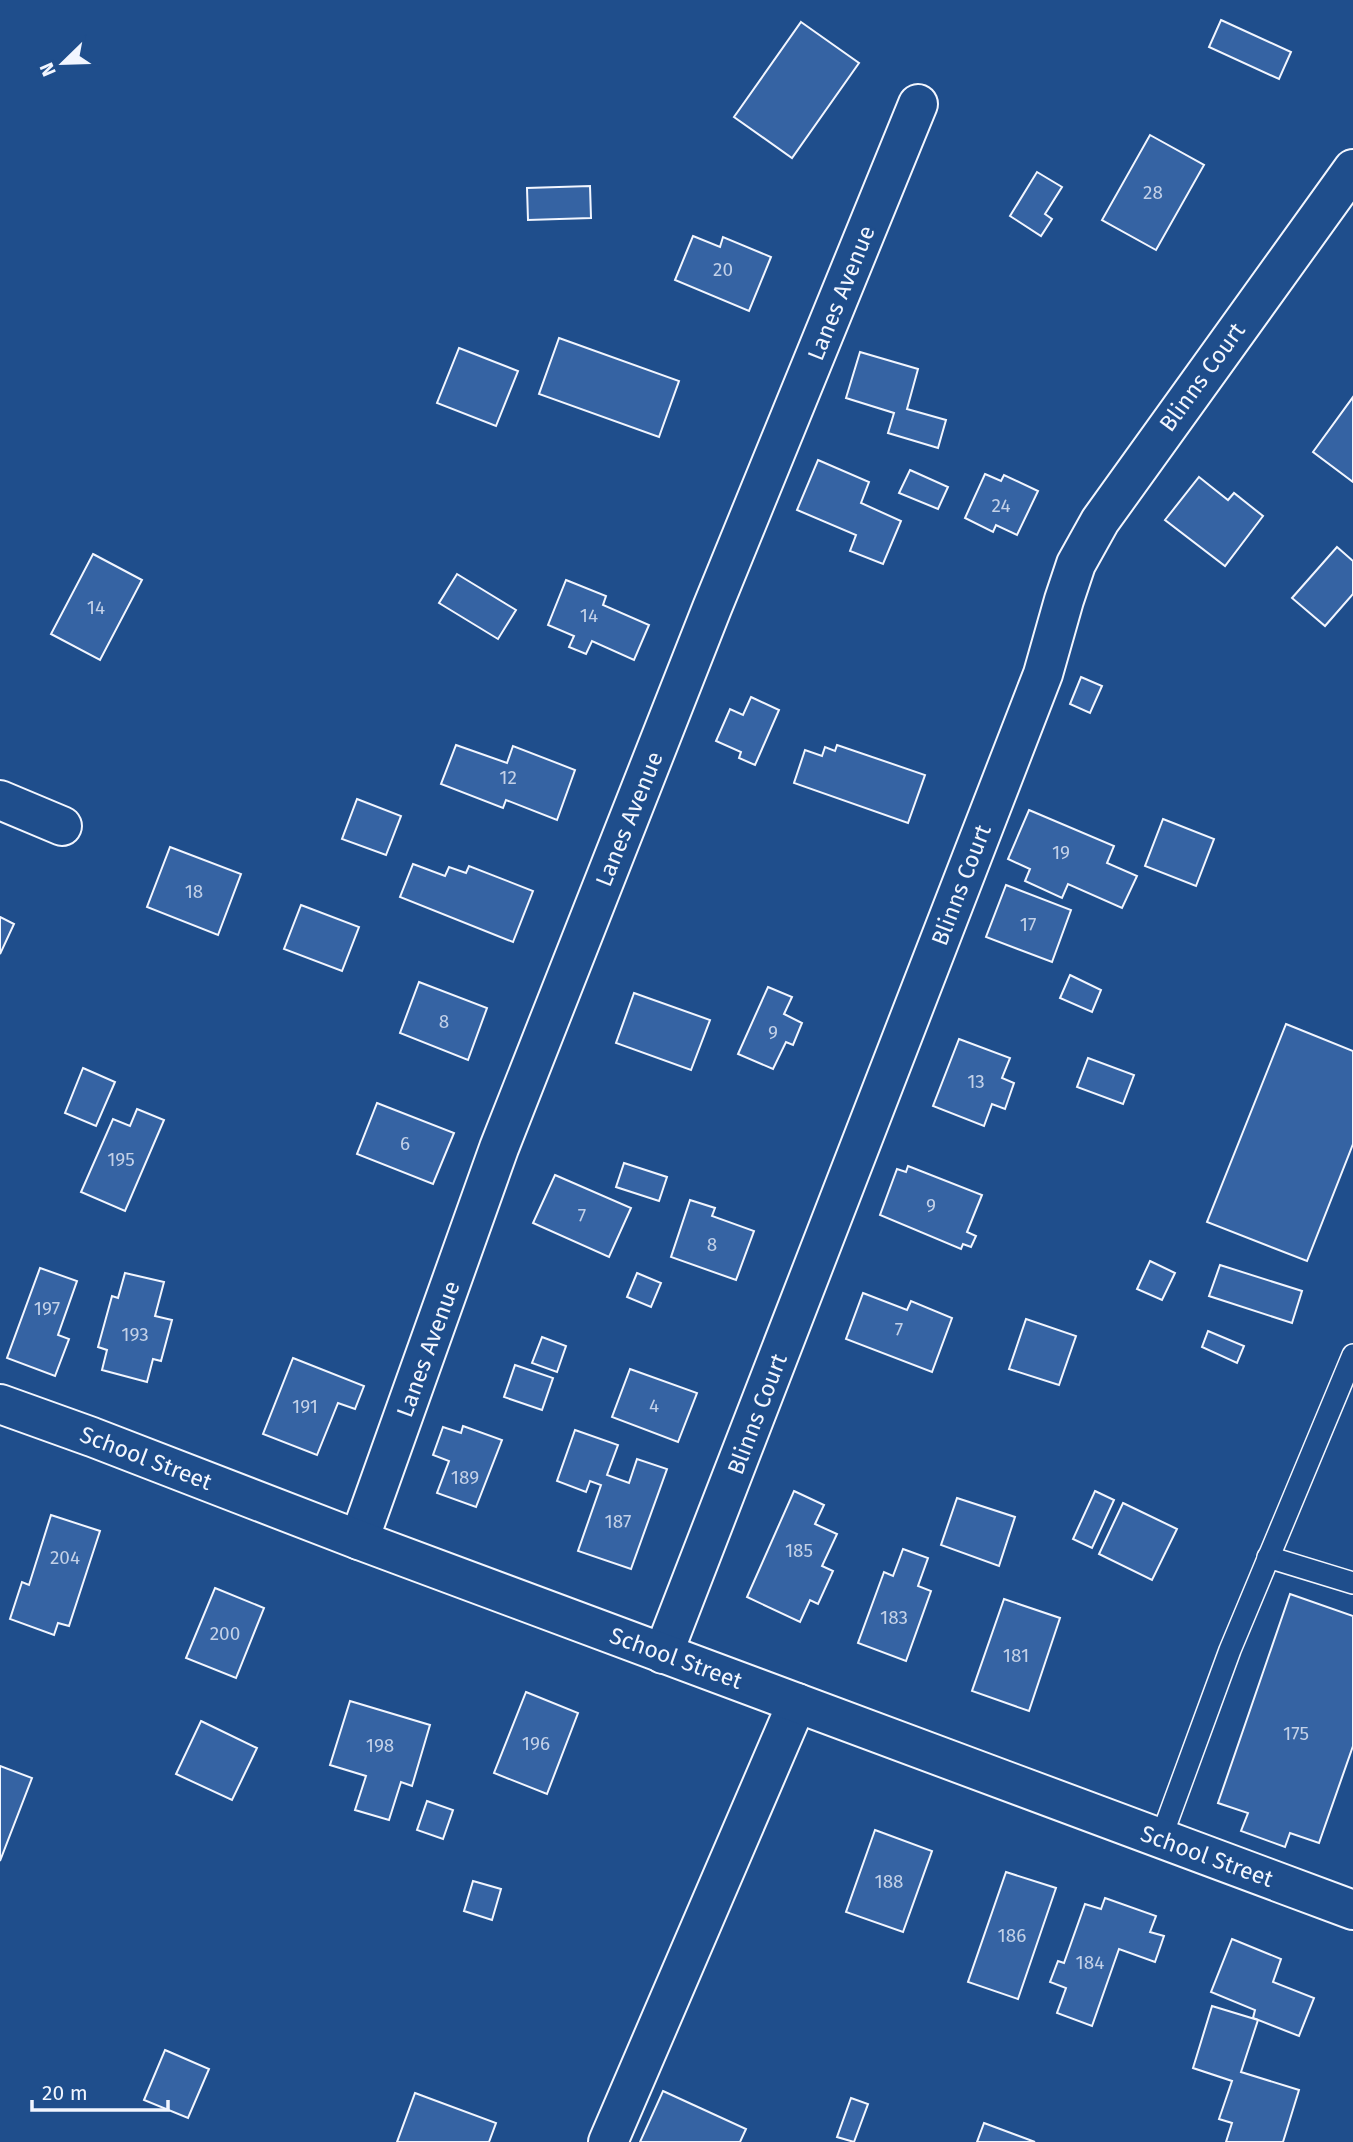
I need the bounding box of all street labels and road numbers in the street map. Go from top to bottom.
street label: Lanes Avenue [801,221,881,365]
street label: Blinns Court [1153,317,1251,437]
street label: Lanes Avenue [589,747,669,891]
street label: Blinns Court [925,820,997,949]
street label: Lanes Avenue [390,1277,466,1421]
street label: Blinns Court [721,1349,793,1478]
street label: School Street [76,1420,217,1496]
street label: School Street [606,1621,747,1695]
street label: School Street [1137,1819,1278,1893]

